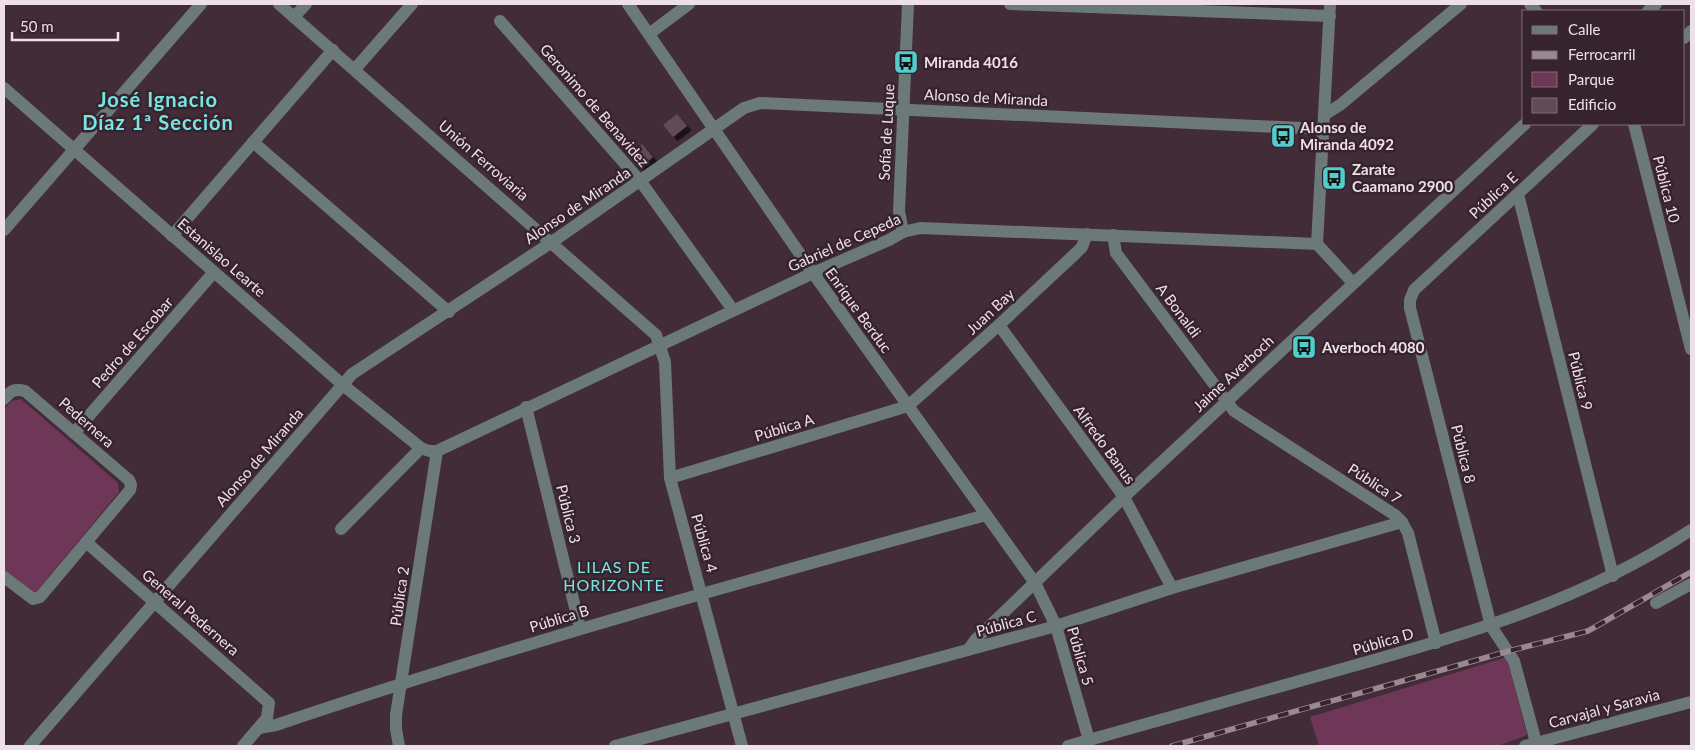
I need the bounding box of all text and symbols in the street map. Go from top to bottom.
scale bar [12,10,119,42]
legend [1522,10,1685,125]
text: 50 m [20,17,54,35]
text: Calle [1568,20,1601,38]
street label: Geronimo de Benavidez [537,40,653,170]
text: Ferrocarril [1568,45,1636,63]
bus stop icon: Miranda 4016 [893,49,919,75]
place label: Miranda 4016 [924,53,1018,71]
text: Parque [1568,70,1614,88]
street label: Sofía de Luque [874,83,898,181]
street label: Alonso de Miranda [924,85,1048,109]
district label: José Ignacio Díaz 1ª Sección [82,87,234,134]
text: Edificio [1568,95,1616,113]
street label: Unión Ferroviaria [435,116,533,204]
place label: Alonso de Miranda 4092 [1299,118,1394,153]
bus stop icon: Alonso de Miranda 4092 [1270,123,1296,149]
street label: Pública 10 [1650,153,1684,225]
place label: Zarate Caamano 2900 [1352,160,1453,195]
street label: Alonso de Miranda [521,163,633,247]
bus stop icon: Zarate Caamano 2900 [1321,165,1347,191]
street label: Pública E [1465,168,1521,222]
street label: Gabriel de Cepeda [785,209,903,275]
street label: Estanislao Learte [174,214,270,300]
street label: Enrique Berduc [822,264,896,356]
street label: A Bonaldi [1153,279,1205,341]
street label: Juan Bay [962,284,1018,338]
street label: Pedro de Escobar [88,292,177,391]
street label: Jaime Averboch [1189,331,1277,415]
bus stop icon: Averboch 4080 [1291,334,1317,360]
place label: Averboch 4080 [1321,338,1425,356]
street label: Pública 9 [1565,350,1597,412]
street label: Pedernera [56,393,118,451]
street label: Alfredo Banus [1070,401,1140,487]
street label: Alonso de Miranda [212,404,306,510]
street label: Pública A [752,409,817,445]
street label: Pública 8 [1448,423,1480,485]
street label: Pública 7 [1345,459,1405,507]
street label: Pública 3 [553,483,585,545]
street label: Pública 4 [688,512,722,575]
district label: LILAS DE HORIZONTE [563,557,665,594]
street label: General Pedernera [139,565,243,659]
street label: Pública 2 [386,565,412,627]
street label: Pública B [527,600,591,636]
street label: Pública C [974,606,1038,640]
street label: Pública D [1350,624,1416,658]
street label: Pública 5 [1064,625,1098,687]
street label: Carvajal y Saravia [1547,685,1661,731]

